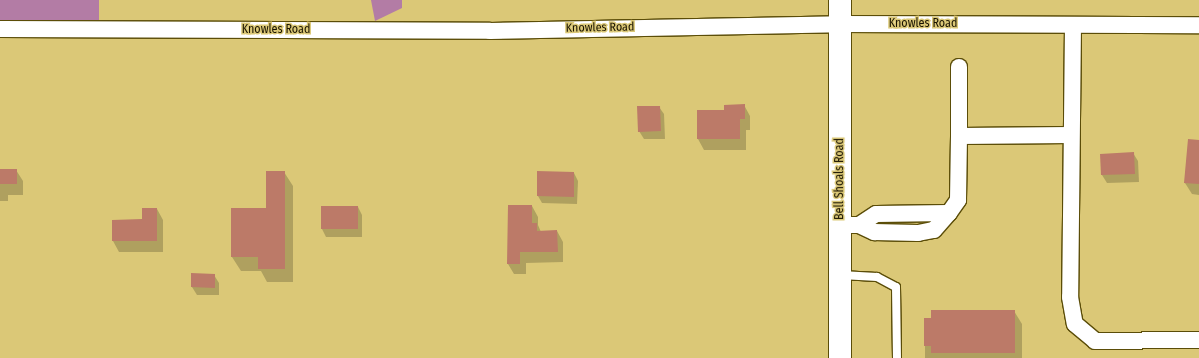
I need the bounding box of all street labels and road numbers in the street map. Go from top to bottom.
street label: Knowles Road [889,17,957,31]
street label: Knowles Road [566,20,634,36]
street label: Knowles Road [242,23,310,37]
street label: Bell Shoals Road [833,138,847,220]

